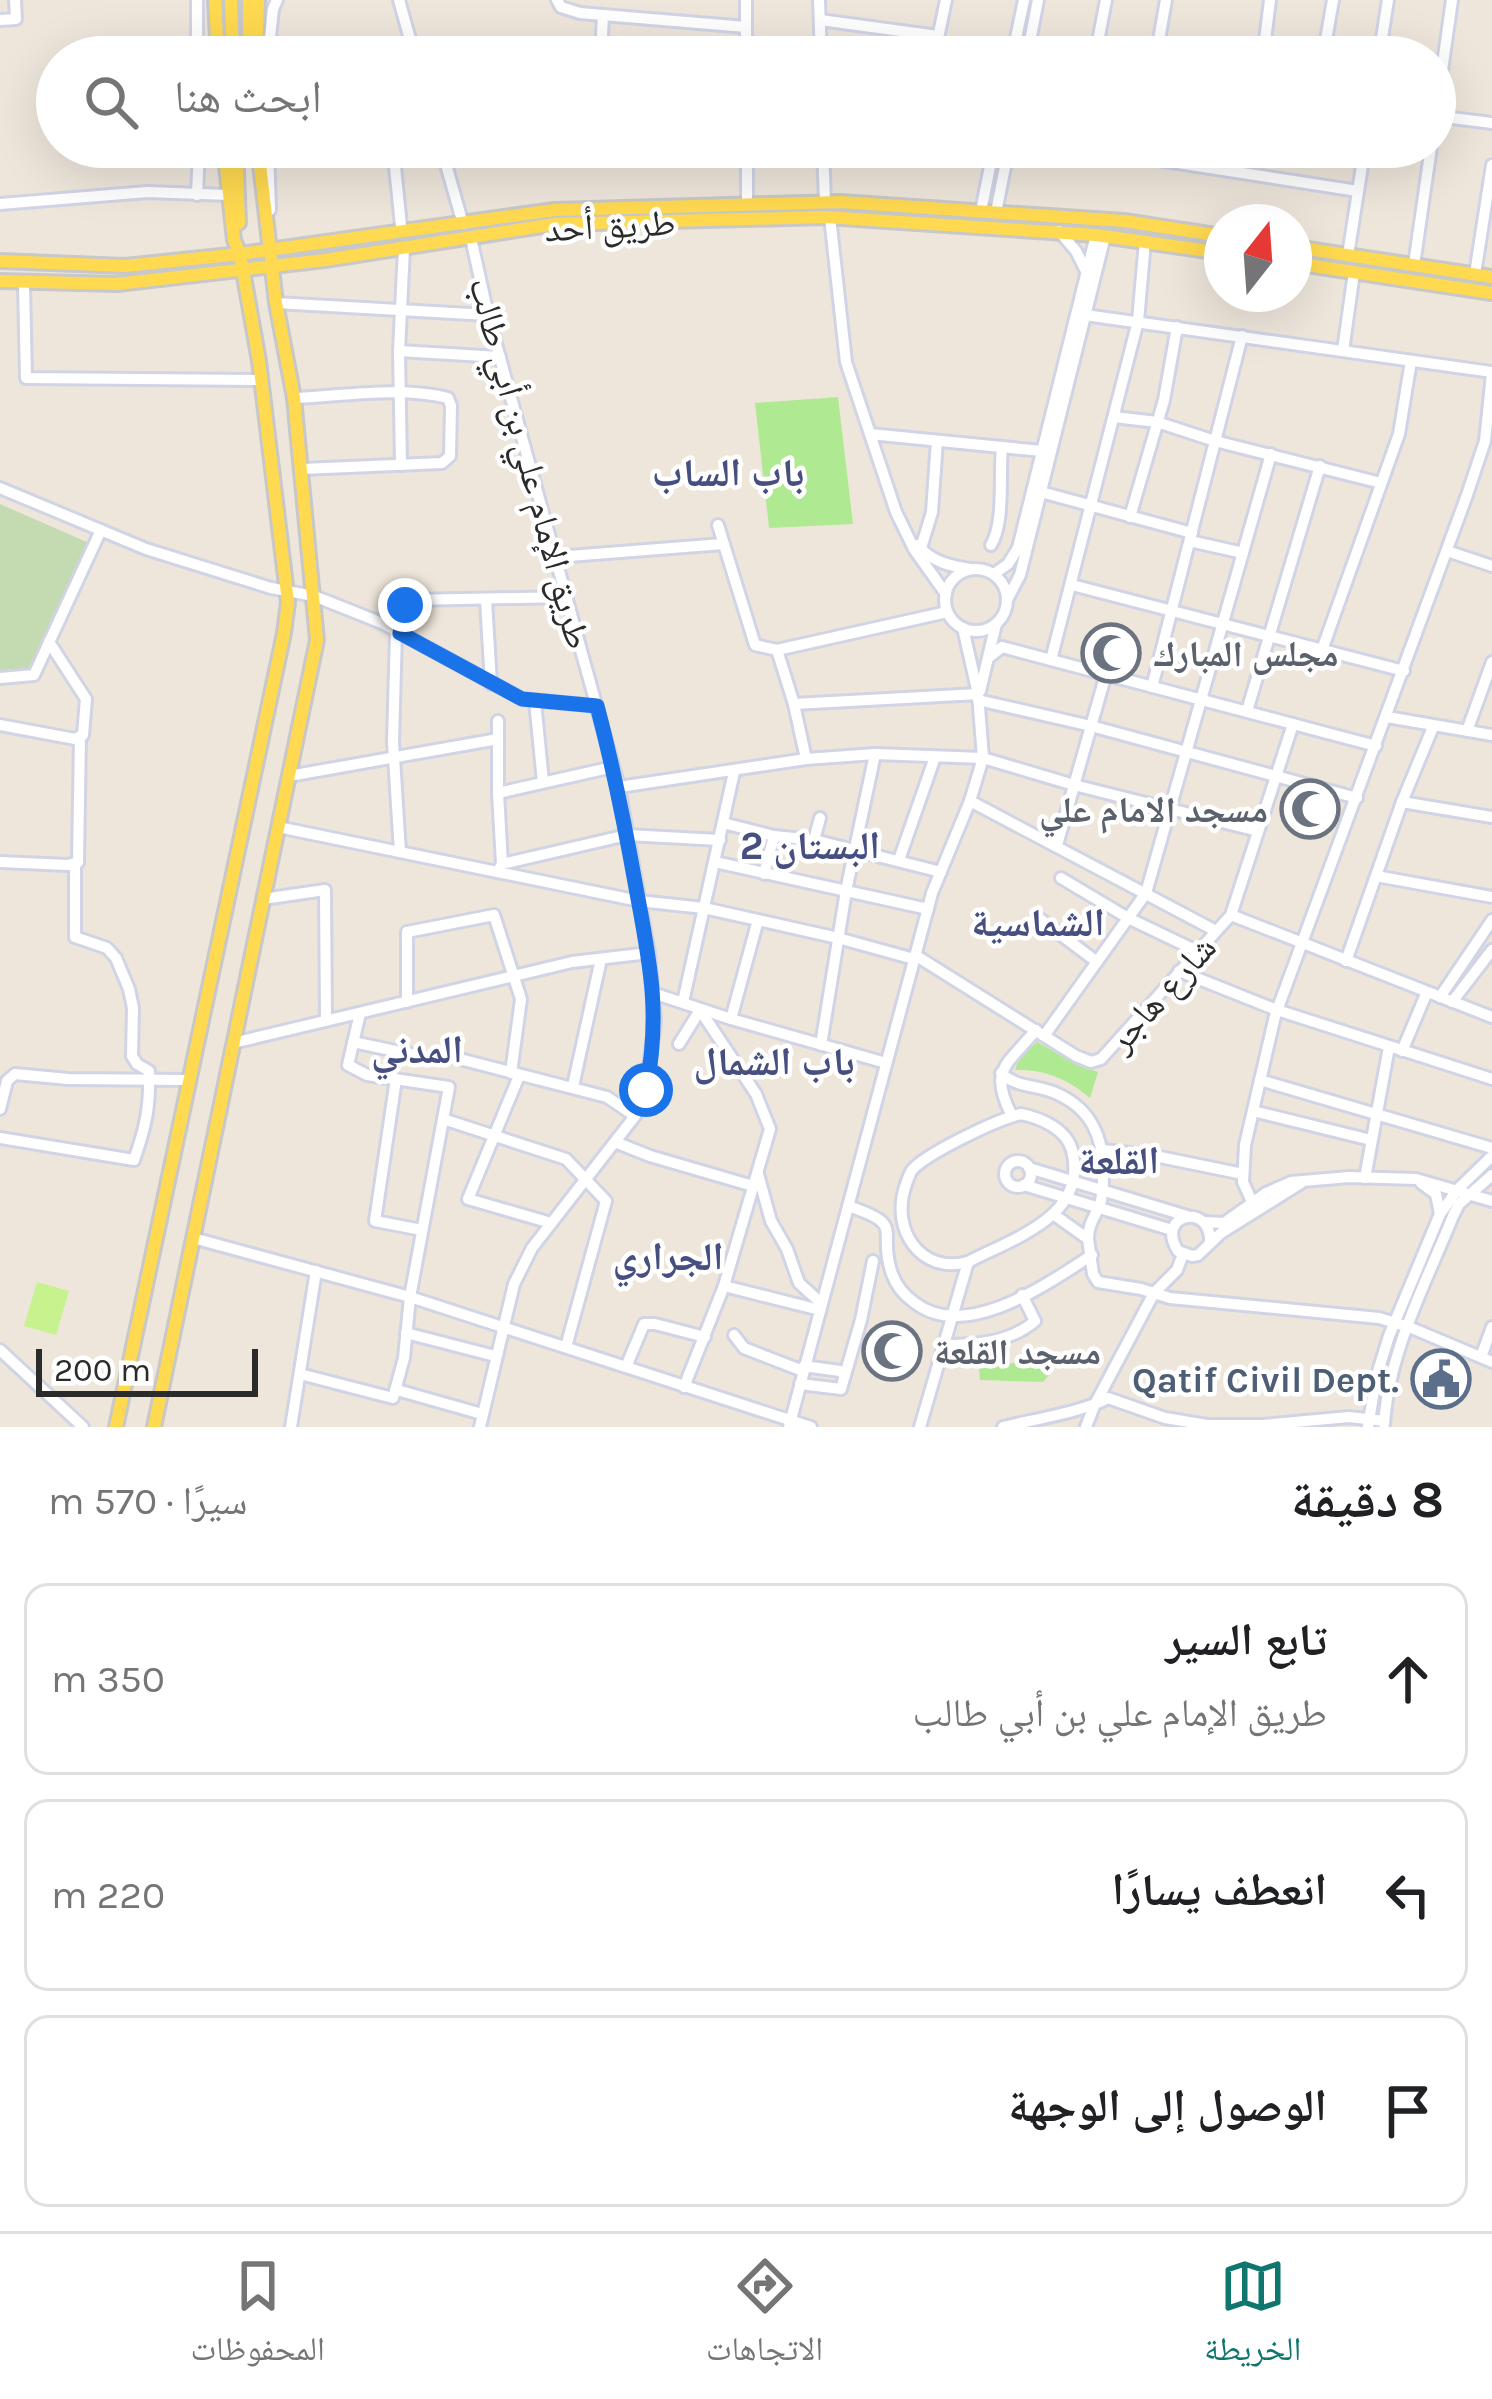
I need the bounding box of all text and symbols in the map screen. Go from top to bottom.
search box [36,36,1456,168]
icon: search [78,69,144,135]
text: ابحث هنا [174,71,322,123]
street label: طريق أحد [544,201,676,250]
north arrow [1204,204,1312,312]
street label: طريق الإمام علي بن أبي طالب [453,273,600,655]
district label: باب الساب [652,450,804,496]
route end [378,578,432,632]
mosque icon: مجلس المبارك [1080,622,1142,684]
place label: مجلس المبارك [1153,633,1339,675]
mosque icon: مسجد الامام علي [1279,778,1341,840]
place label: مسجد الامام علي [1039,789,1268,838]
district label: البستان 2 [740,823,880,869]
district label: الشماسية [971,900,1105,946]
street label: شارع هاجر [1098,927,1226,1062]
district label: المدني [371,1027,463,1081]
district label: باب الشمال [693,1039,855,1085]
route start [619,1063,673,1117]
district label: القلعة [1079,1138,1159,1184]
district label: الجراري [612,1234,724,1288]
mosque icon: مسجد القلعة [861,1320,923,1382]
place label: مسجد القلعة [934,1331,1101,1373]
scale bar [36,1343,258,1396]
public building icon: Qatif Civil Dept. [1410,1348,1472,1410]
text: 200 m [54,1351,151,1389]
place label: Qatif Civil Dept. [1132,1359,1399,1401]
text: 8 دقيقة [1291,1470,1444,1530]
text: سيرًا · 570 m [48,1478,247,1524]
text: تابع السير [1165,1614,1327,1666]
icon: ahead [1375,1646,1441,1712]
text: 350 m [51,1656,165,1702]
text: طريق الإمام علي بن أبي طالب [912,1690,1327,1736]
icon: left [1375,1862,1441,1928]
text: انعطف يسارًا [1112,1864,1327,1916]
text: 220 m [51,1872,165,1918]
icon: arrive [1375,2078,1441,2144]
text: الوصول إلى الوجهة [1008,2080,1327,2132]
tab: المحفوظات [191,2253,325,2381]
tab: الاتجاهات [706,2253,823,2381]
tab: الخريطة [1204,2253,1301,2381]

